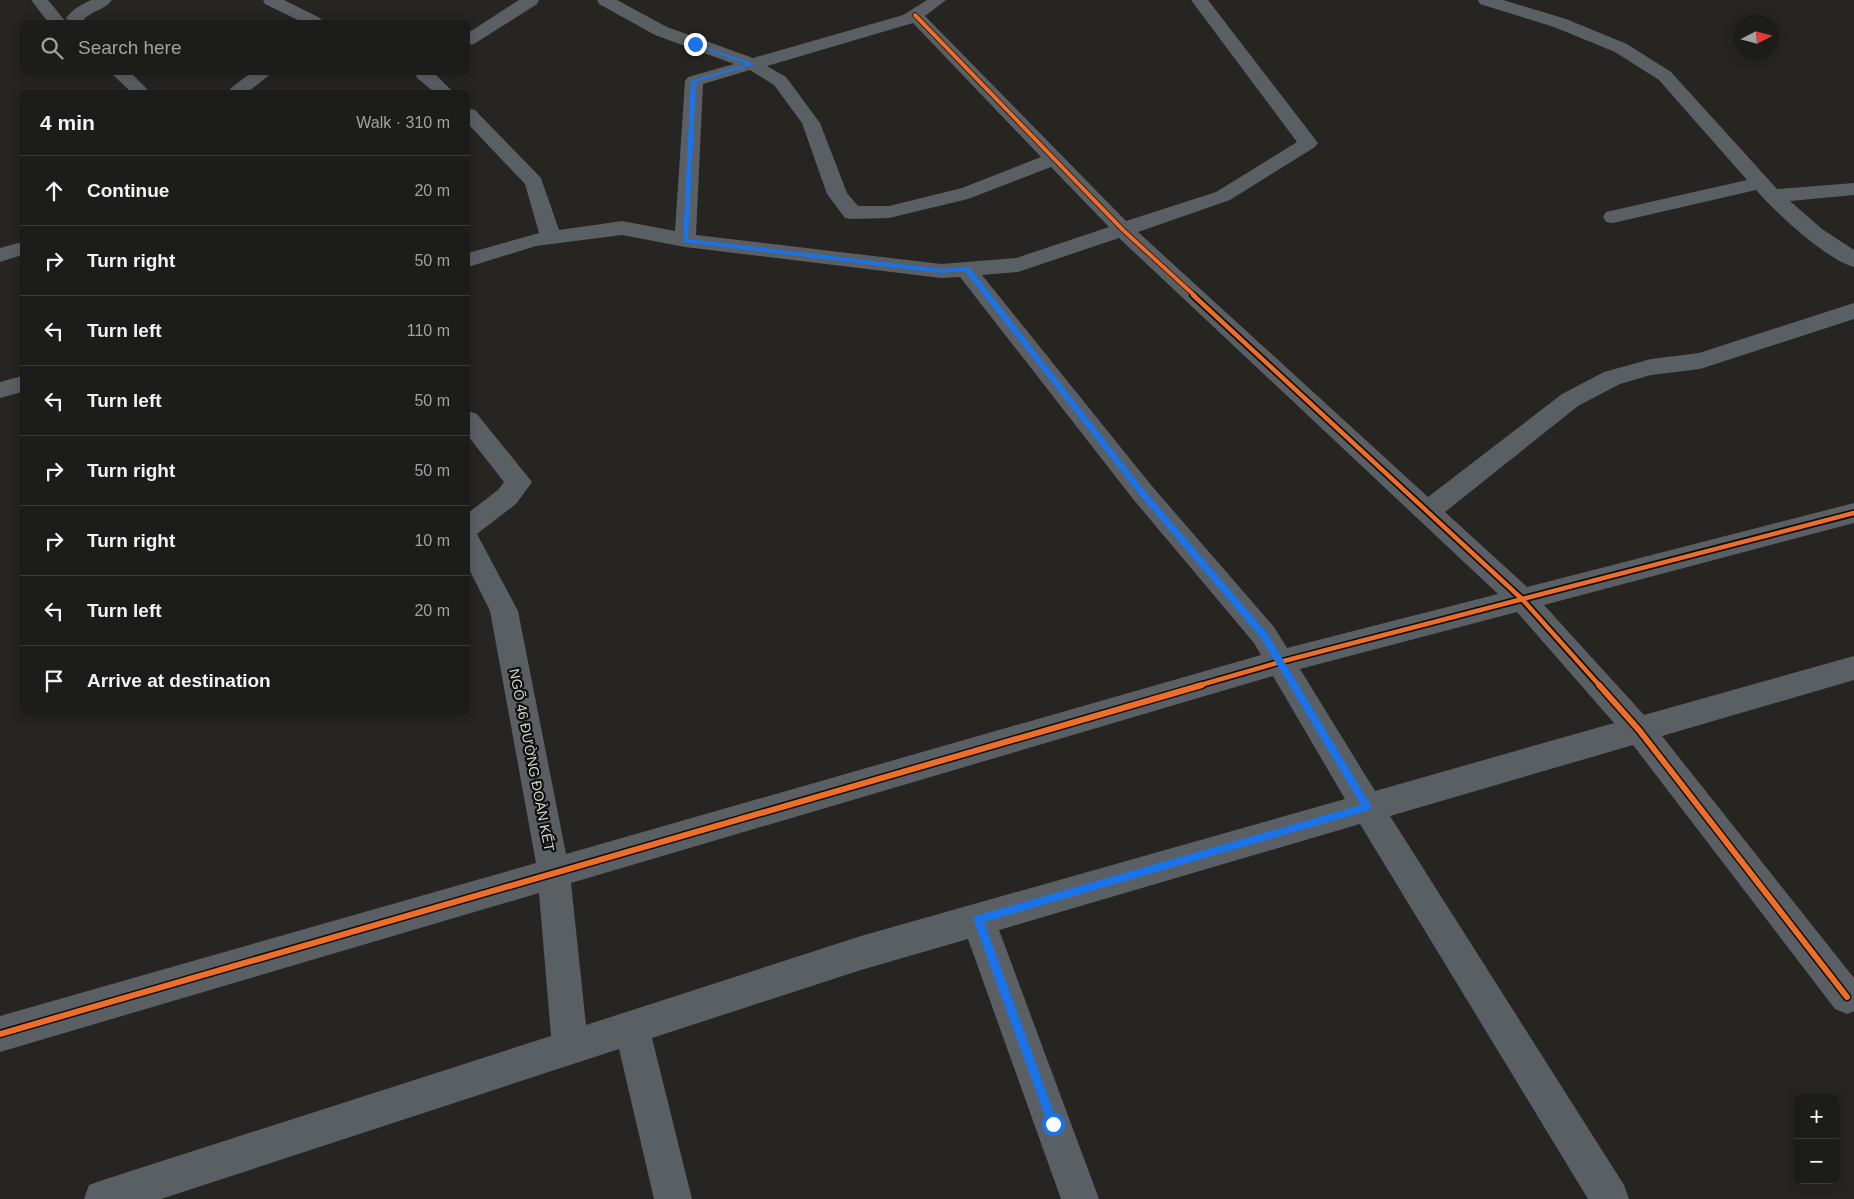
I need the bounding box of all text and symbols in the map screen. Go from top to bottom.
north arrow [1734,15,1779,60]
search box [20,20,470,75]
route end [684,33,707,56]
icon: search [38,34,66,62]
text: Search here [78,37,182,58]
text: 4 min [40,111,95,134]
text: Walk · 310 m [356,114,450,131]
icon: ahead [40,177,68,205]
text: Continue [87,180,169,201]
text: 20 m [414,182,450,199]
icon: right [40,247,68,275]
text: Turn right [87,250,175,271]
text: 50 m [414,252,450,269]
icon: left [40,317,68,345]
text: Turn left [87,320,162,341]
text: 110 m [407,322,450,339]
icon: left [40,387,68,415]
text: Turn left [87,390,162,411]
text: 50 m [414,392,450,409]
icon: right [40,457,68,485]
text: Turn right [87,460,175,481]
text: 50 m [414,462,450,479]
icon: right [40,527,68,555]
text: Turn right [87,530,175,551]
text: 10 m [414,532,450,549]
icon: left [40,597,68,625]
text: Turn left [87,600,162,621]
text: 20 m [414,602,450,619]
icon: arrive [40,667,68,695]
street label: NGÕ 46 ĐƯỜNG ĐOÀN KẾT [506,667,558,853]
text: Arrive at destination [87,670,271,691]
map controls [1794,1094,1839,1184]
button: + [1794,1094,1839,1139]
route start [1042,1113,1065,1136]
button: − [1794,1139,1839,1184]

